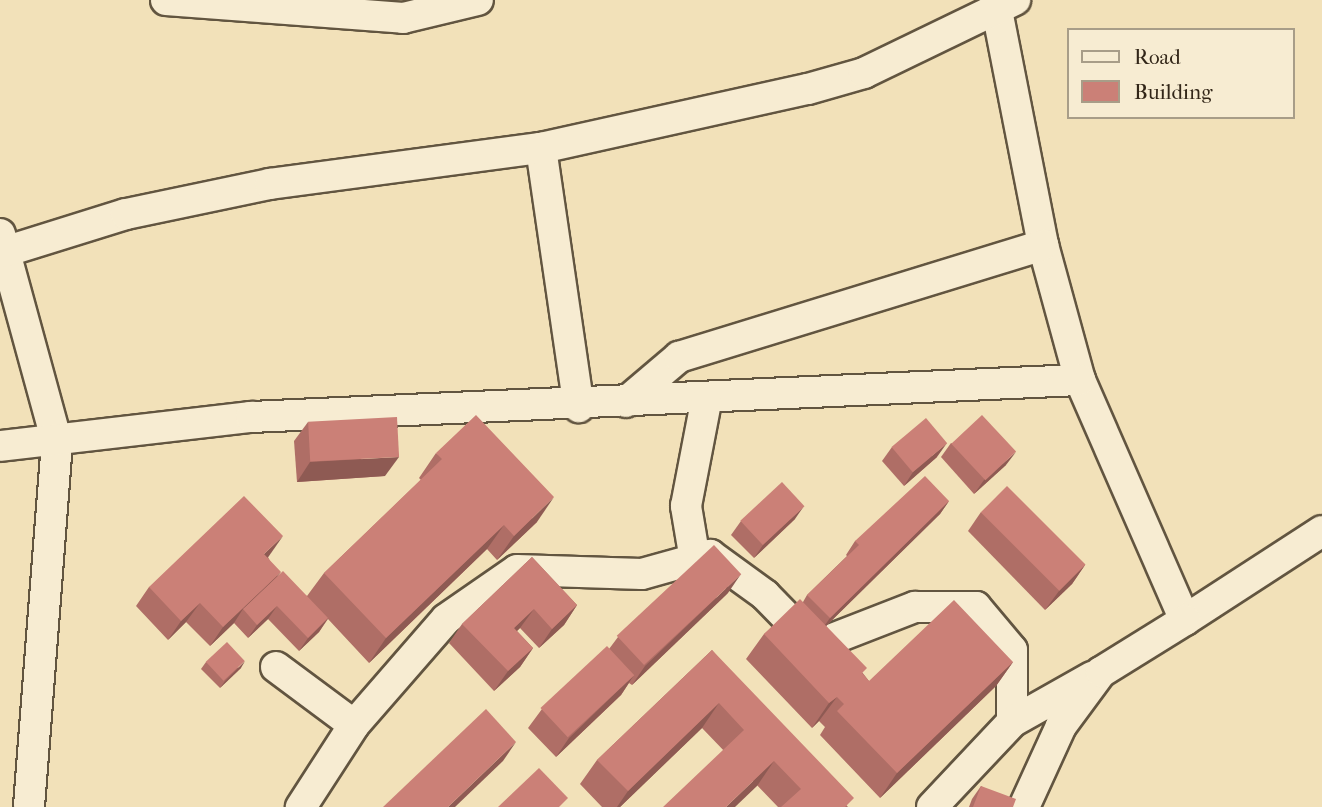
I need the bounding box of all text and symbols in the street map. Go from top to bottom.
legend [1066,28,1294,119]
text: Road [1134,45,1181,69]
text: Building [1134,80,1212,104]

